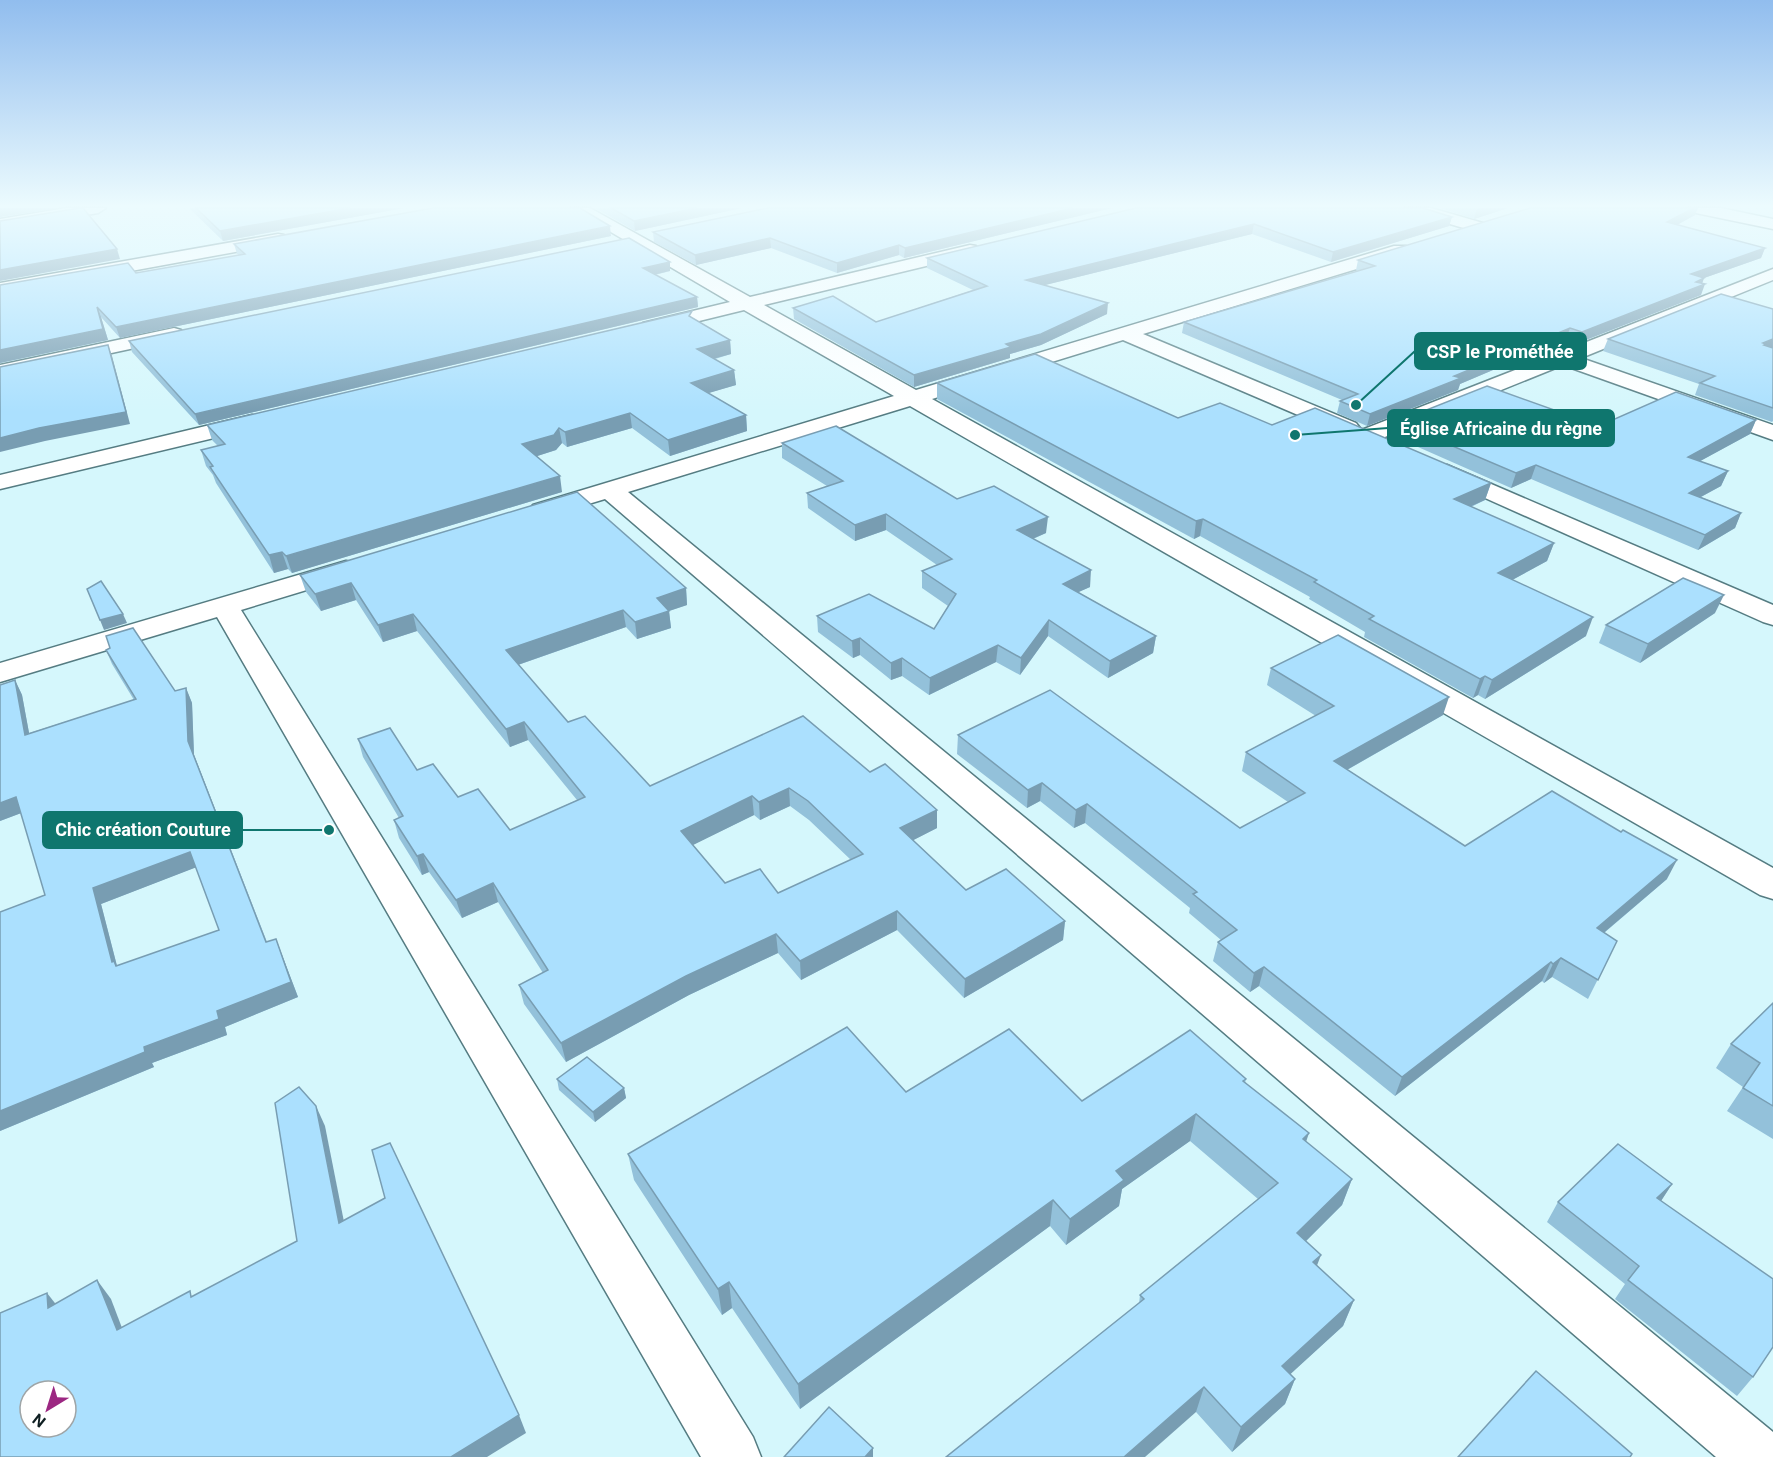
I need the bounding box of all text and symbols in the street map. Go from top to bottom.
callout: CSP le Prométhée [1415,333,1586,369]
text: CSP le Prométhée [1427,341,1574,362]
callout: Église Africaine du règne [1388,410,1614,446]
text: Église Africaine du règne [1400,418,1602,439]
callout: Chic création Couture [43,812,242,848]
text: Chic création Couture [55,819,231,840]
north arrow [18,1379,78,1439]
text: N [29,1409,49,1431]

